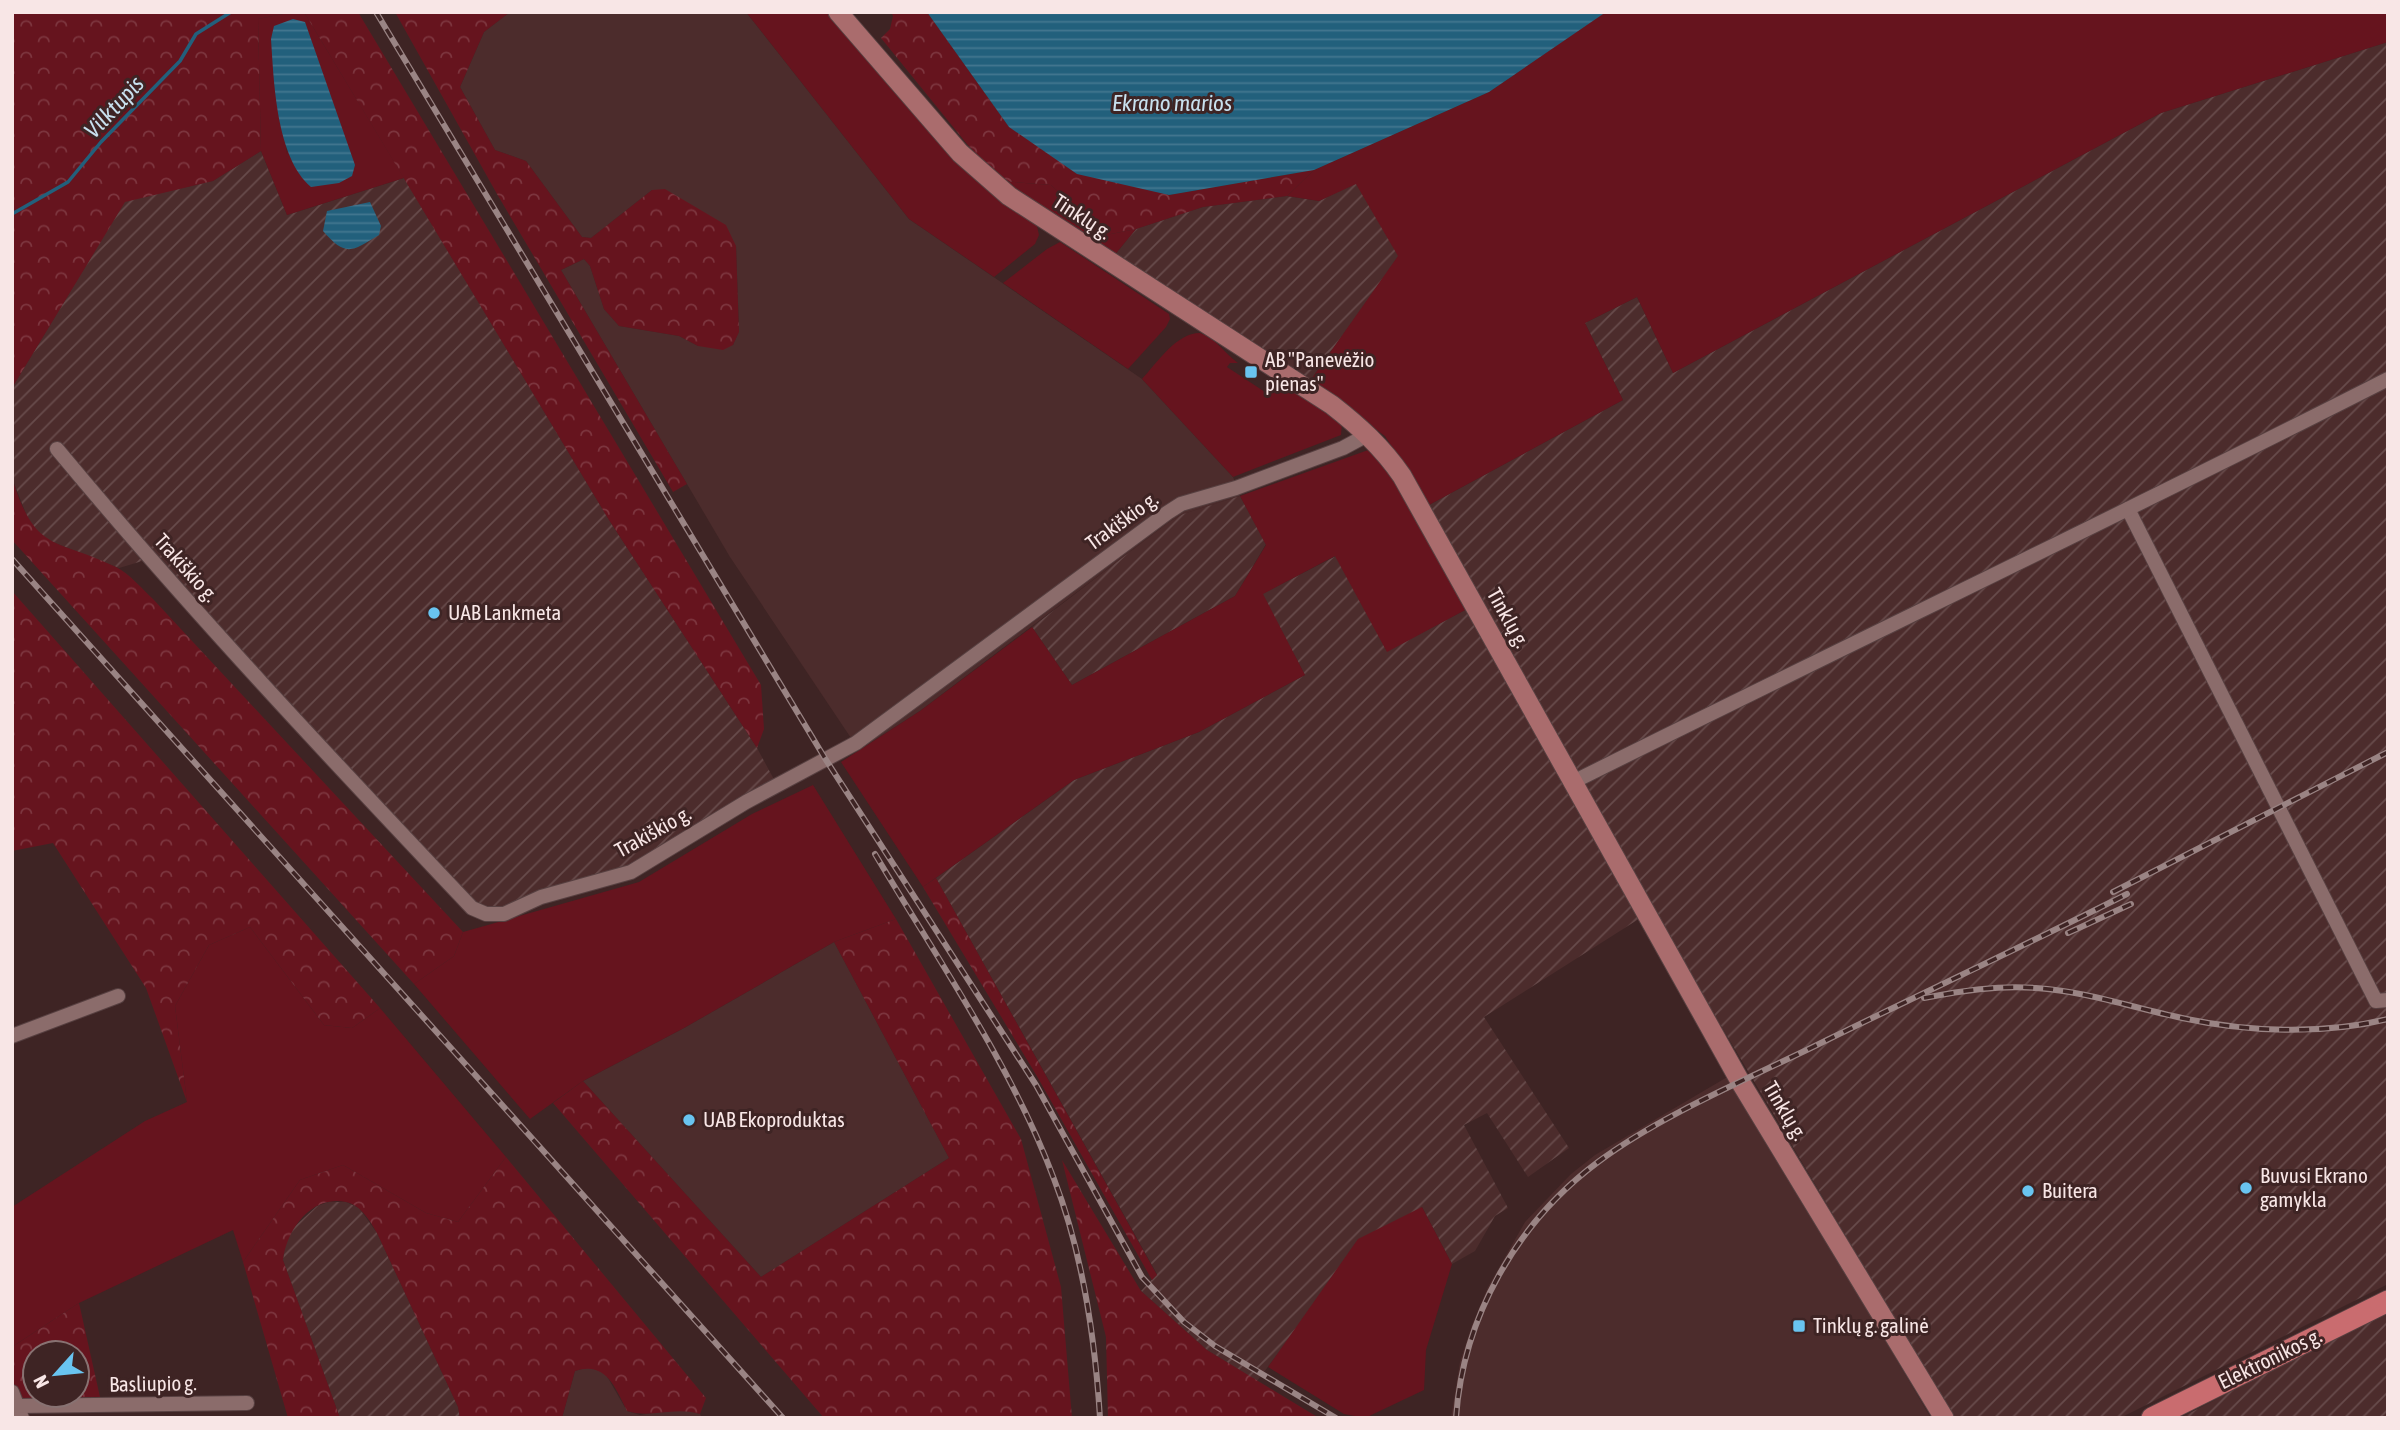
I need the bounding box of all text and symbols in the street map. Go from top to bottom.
water label: Vilktupis [79,71,149,143]
water label: Ekrano marios [1112,90,1232,116]
street label: Tinklų g. [1049,189,1116,244]
place label: AB "Panevėžio pienas" [1265,347,1374,395]
marker: AB "Panevėžio pienas" [1243,364,1259,380]
street label: Trakiškio g. [1081,486,1162,554]
street label: Trakiškio g. [150,528,224,606]
street label: Tinklų g. [1483,584,1535,652]
place label: UAB Lankmeta [448,600,561,624]
marker: UAB Lankmeta [426,605,442,621]
street label: Trakiškio g. [610,800,695,862]
street label: Tinklų g. [1759,1077,1813,1144]
place label: UAB Ekoproduktas [703,1107,845,1131]
marker: UAB Ekoproduktas [681,1112,697,1128]
place label: Buvusi Ekrano gamykla [2260,1163,2368,1211]
place label: Buitera [2042,1178,2098,1202]
marker: Buvusi Ekrano gamykla [2238,1180,2254,1196]
marker: Buitera [2020,1183,2036,1199]
place label: Tinklų g. galinė [1813,1313,1929,1337]
marker: Tinklų g. galinė [1791,1318,1807,1334]
street label: Elektronikos g. [2214,1323,2325,1393]
north arrow [21,1339,91,1409]
street label: Basliupio g. [109,1370,197,1396]
text: N [29,1372,53,1392]

